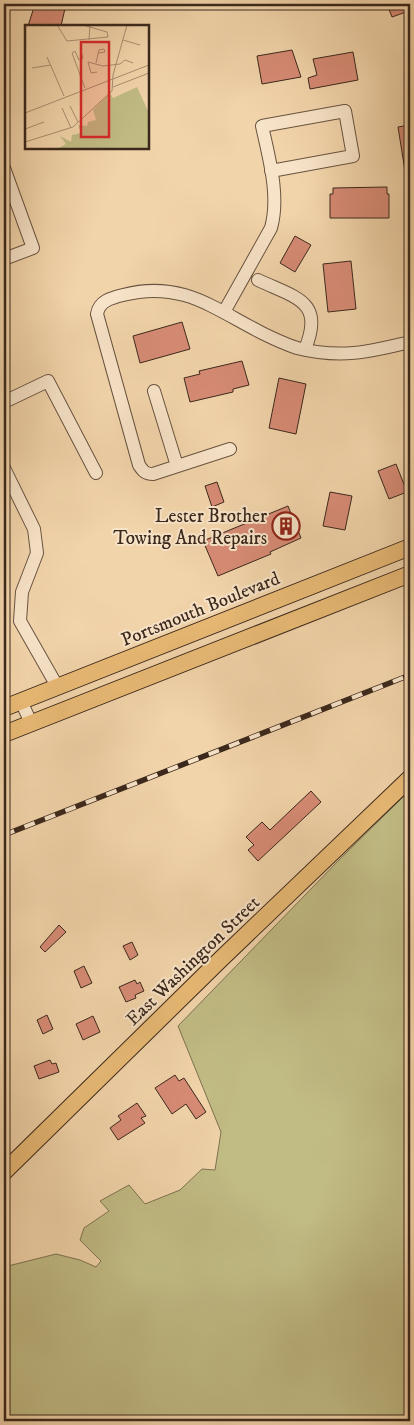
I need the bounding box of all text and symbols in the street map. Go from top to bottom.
inset map [25,25,149,149]
place label: Lester Brother Towing And Repairs [113,505,267,550]
building icon: Lester Brother Towing And Repairs [271,511,301,541]
street label: Portsmouth Boulevard [118,567,284,652]
street label: East Washington Street [121,891,265,1031]

